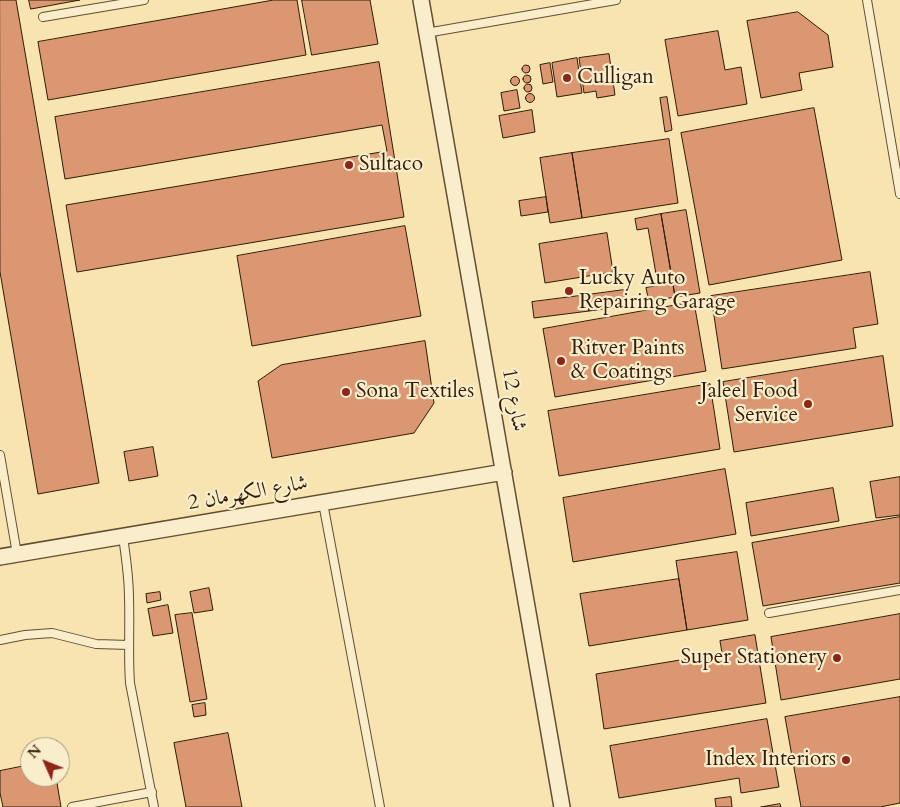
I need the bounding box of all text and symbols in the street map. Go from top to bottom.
place label: Culligan [577,65,654,91]
marker: Culligan [561,72,573,84]
place label: Sultaco [359,152,423,178]
marker: Sultaco [343,159,355,171]
place label: Lucky Auto Repairing Garage [579,266,736,316]
marker: Lucky Auto Repairing Garage [563,285,575,297]
place label: Ritver Paints & Coatings [571,336,685,386]
marker: Ritver Paints & Coatings [555,355,567,367]
street label: شارع 12 [495,366,531,434]
place label: Sona Textiles [356,379,474,405]
place label: Jaleel Food Service [701,379,798,429]
marker: Sona Textiles [340,386,352,398]
marker: Jaleel Food Service [802,398,814,410]
street label: شارع الكهرمان 2 [186,471,310,517]
place label: Super Stationery [681,645,827,671]
marker: Super Stationery [831,652,843,664]
north arrow [20,737,70,787]
text: N [24,741,46,763]
place label: Index Interiors [705,747,836,773]
marker: Index Interiors [840,754,852,766]

